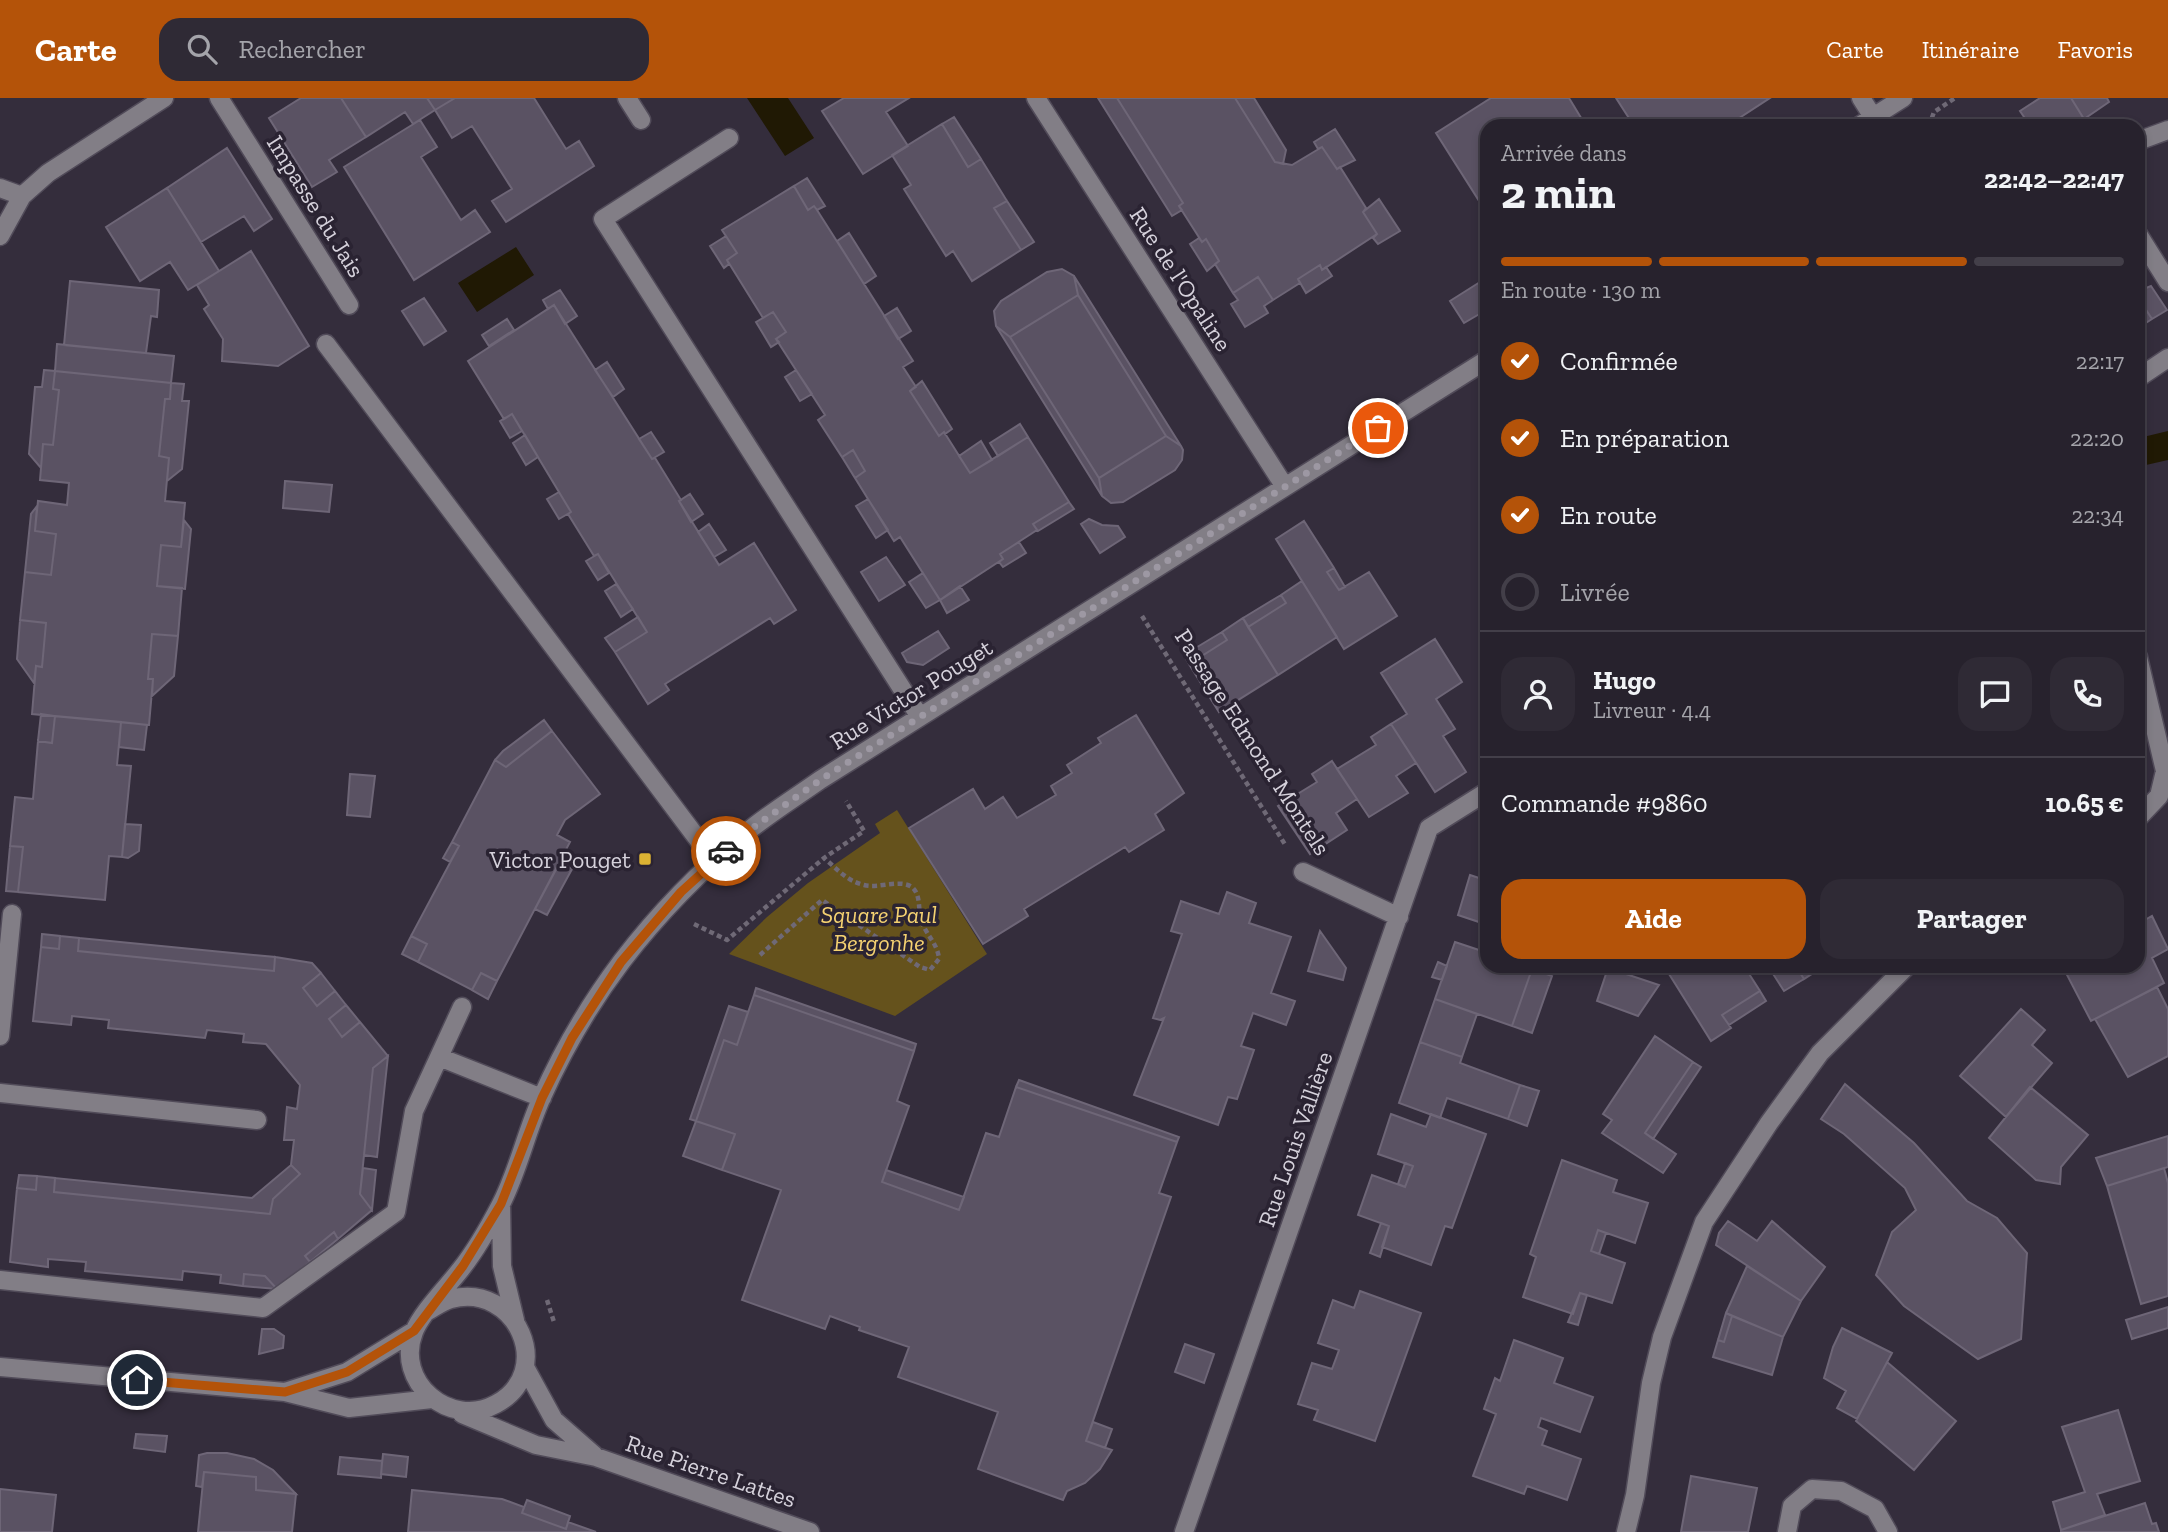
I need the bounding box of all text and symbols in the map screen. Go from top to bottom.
search box [159,18,649,81]
text: Carte [35,30,117,69]
icon: search [183,30,221,68]
text: Rechercher [239,33,366,65]
text: Carte [1826,35,1884,64]
text: Itinéraire [1922,35,2019,64]
text: Favoris [2057,35,2133,64]
street label: Impasse du Jais [261,130,371,282]
text: Arrivée dans [1501,139,1627,167]
text: 22:42–22:47 [1984,163,2124,195]
text: 2 min [1501,165,1616,220]
street label: Rue de l'Opaline [1124,201,1238,357]
text: En route · 130 m [1501,276,1661,304]
icon: check [1501,342,1539,380]
text: Confirmée [1560,345,1678,377]
text: 22:17 [2076,347,2124,375]
pin [1348,398,1408,458]
icon: bag [1359,409,1397,447]
icon: check [1501,419,1539,457]
text: En préparation [1560,422,1729,454]
text: 22:20 [2070,424,2124,452]
icon: check [1501,496,1539,534]
text: En route [1560,499,1657,531]
text: 22:34 [2072,501,2124,529]
text: Livrée [1560,576,1630,608]
street label: Passage Edmond Montels [1169,623,1337,861]
street label: Rue Victor Pouget [825,632,998,756]
button: person [1501,657,1575,731]
button: chat [1958,657,2032,731]
button: phone [2050,657,2124,731]
text: Hugo [1593,664,1656,696]
text: Livreur · 4.4 [1593,696,1711,724]
text: Commande #9860 [1501,787,1708,819]
text: 10.65 € [2045,787,2124,819]
courier [691,816,761,886]
icon: car [707,832,745,870]
place label: Victor Pouget [488,845,631,874]
marker: Victor Pouget [637,851,653,867]
button: Aide [1501,879,1806,959]
button: Partager [1820,879,2124,959]
park label: Square Paul Bergonhe [821,900,937,957]
street label: Rue Louis Vallière [1251,1048,1339,1230]
pin [107,1350,167,1410]
icon: home [118,1361,156,1399]
street label: Rue Pierre Lattes [622,1428,800,1514]

